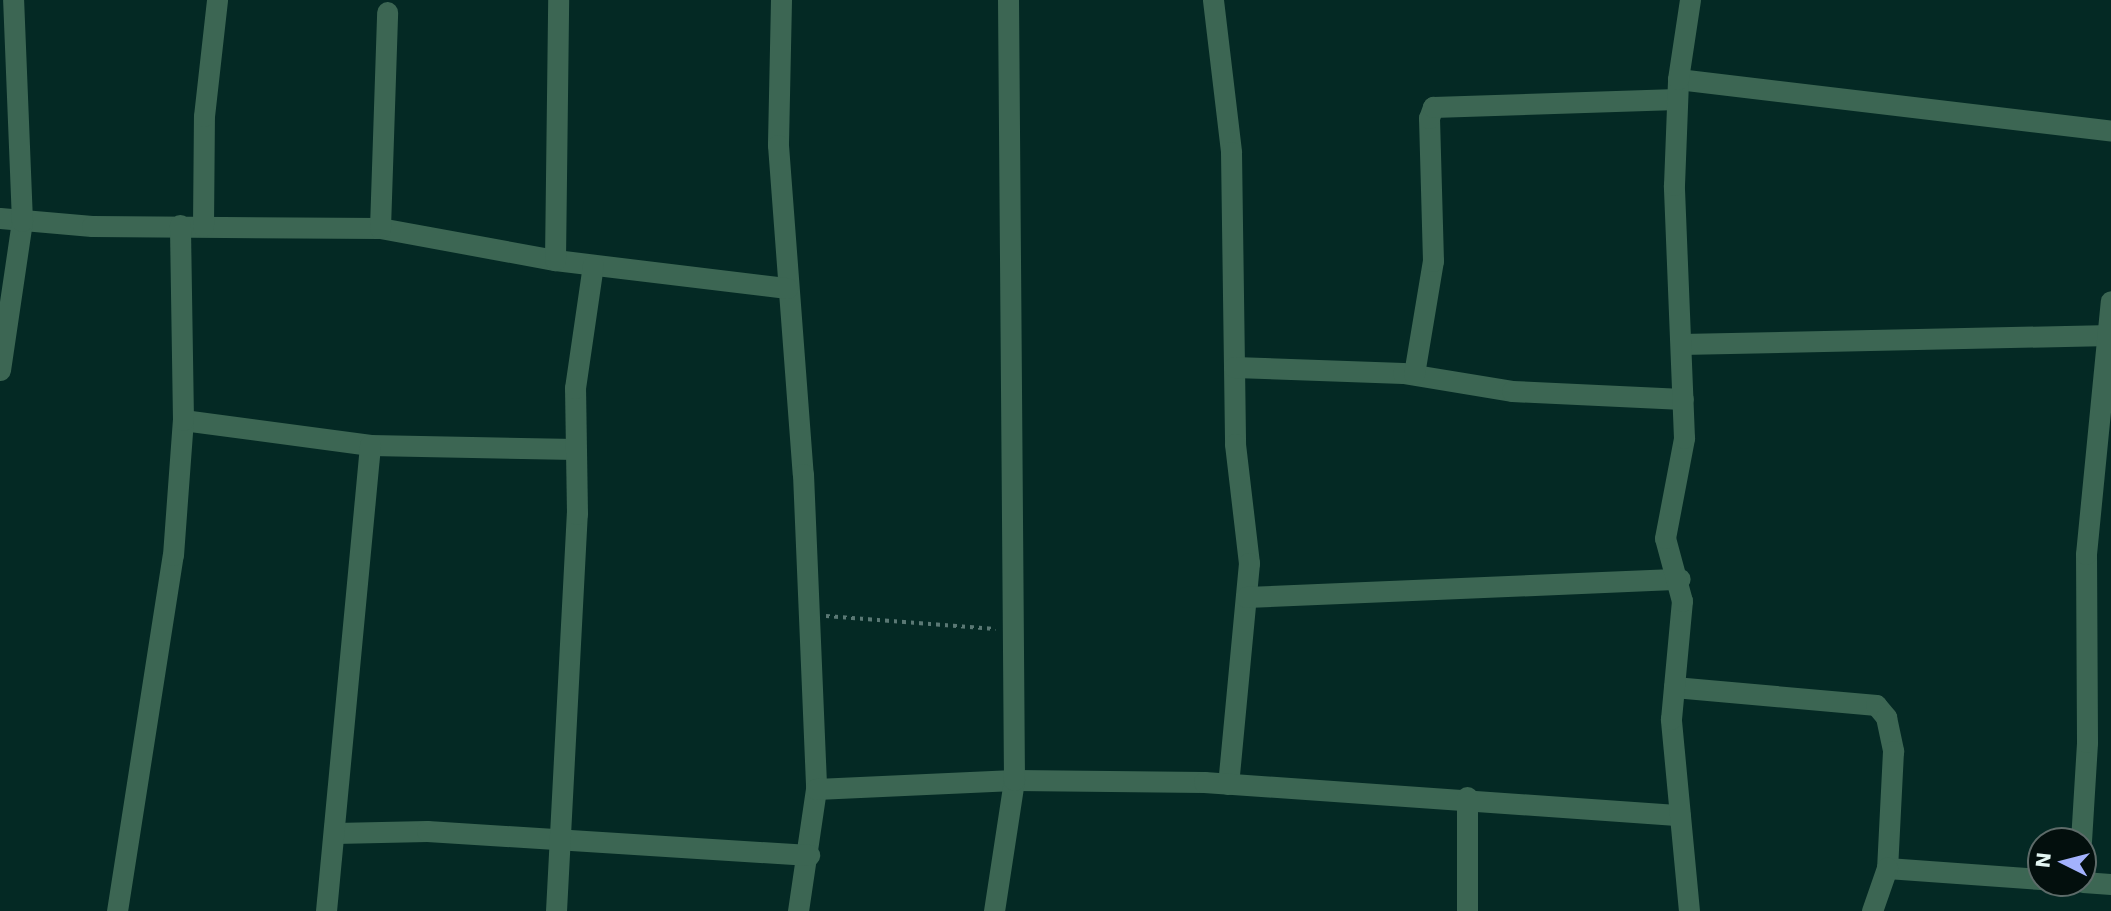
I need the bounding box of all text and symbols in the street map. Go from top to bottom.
north arrow [2027,827,2097,897]
text: N [2031,851,2055,869]

